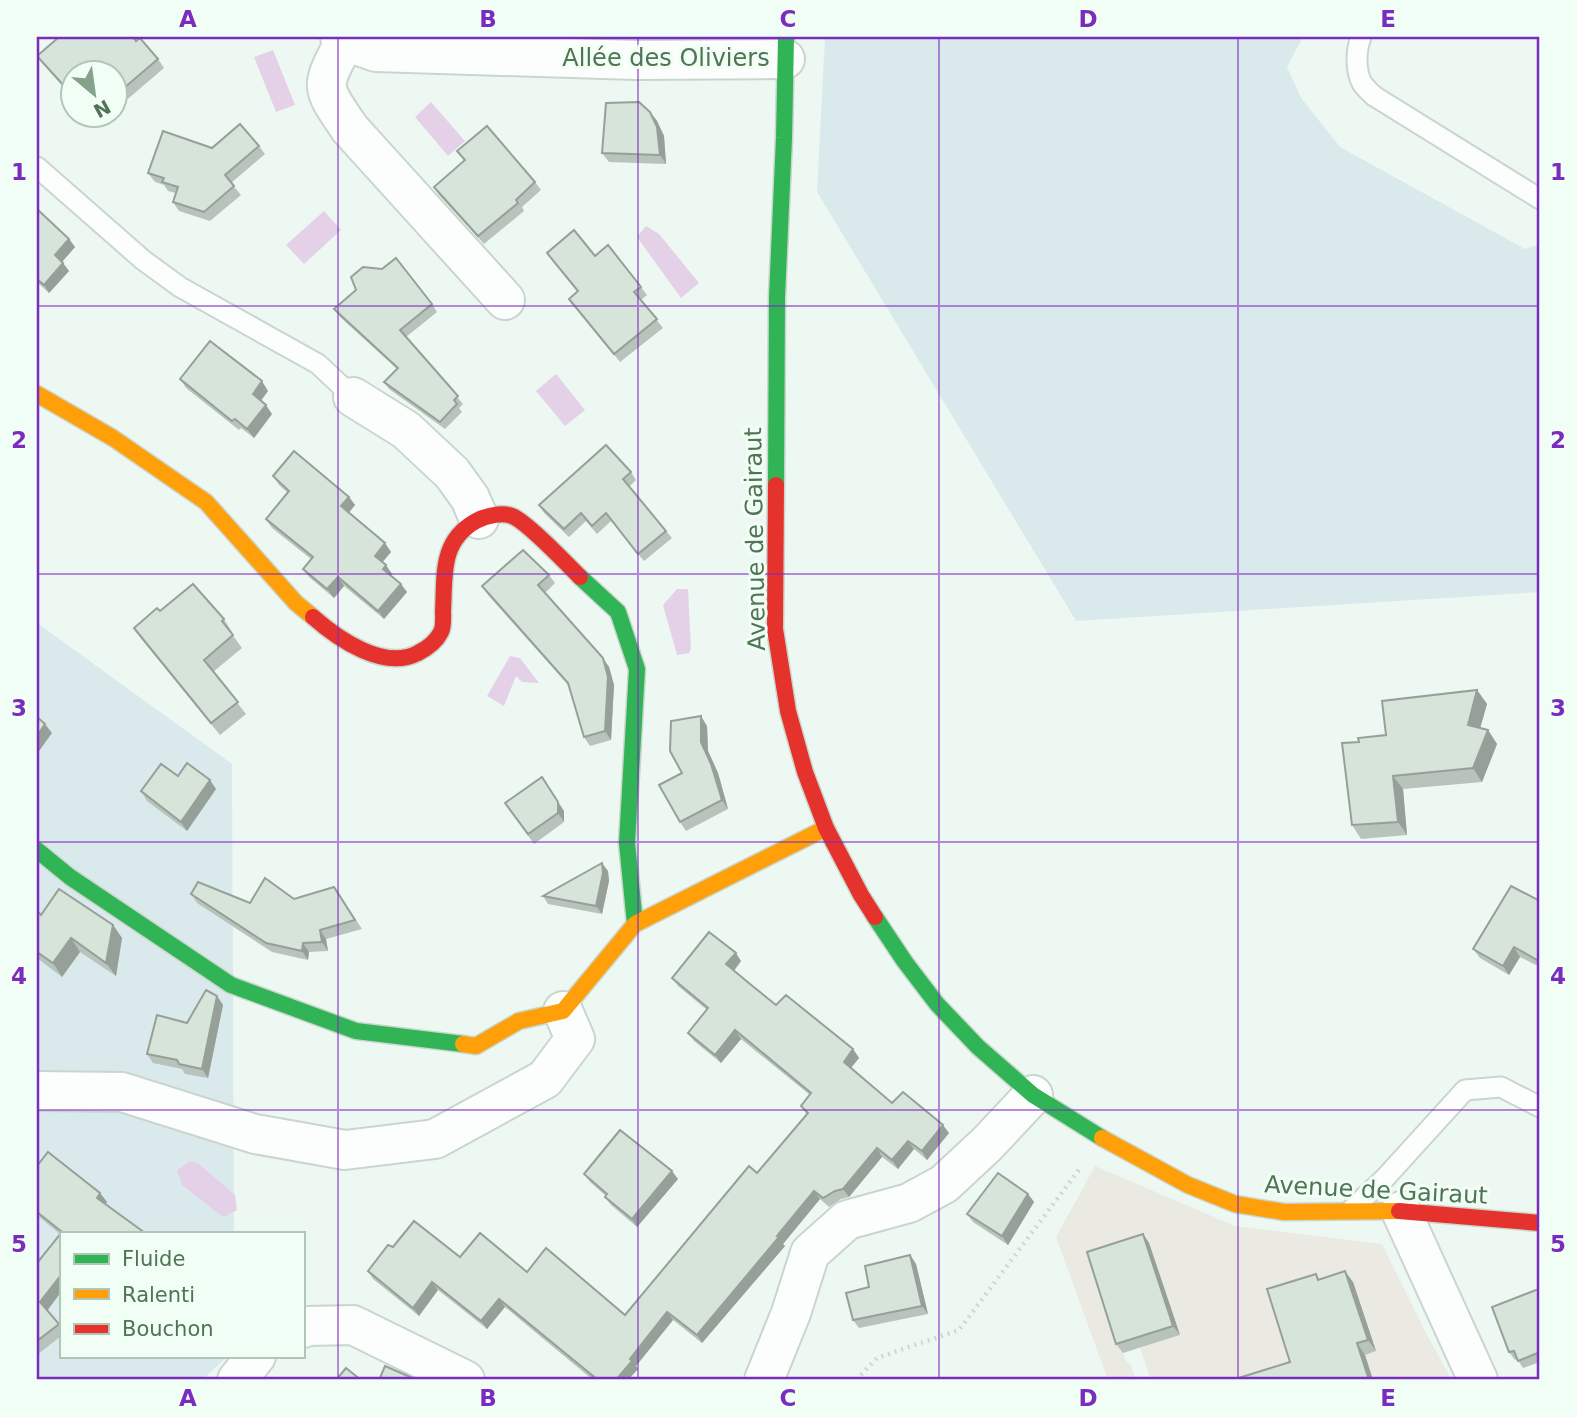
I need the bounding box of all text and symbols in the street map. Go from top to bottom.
text: A [179,6,197,32]
text: B [479,6,497,32]
text: C [780,6,796,32]
text: D [1078,6,1098,32]
text: E [1380,6,1396,32]
street label: Allée des Oliviers [562,44,770,72]
north arrow [60,60,130,130]
text: N [90,95,115,122]
text: 1 [11,159,27,185]
text: 1 [1550,159,1566,185]
text: 2 [11,427,27,453]
street label: Avenue de Gairaut [739,427,771,651]
text: 2 [1550,427,1566,453]
text: 3 [11,695,27,721]
text: 3 [1550,695,1566,721]
text: 4 [11,963,27,989]
text: 4 [1550,963,1566,989]
street label: Avenue de Gairaut [1264,1170,1488,1210]
text: 5 [11,1231,27,1257]
text: 5 [1550,1231,1566,1257]
legend [60,1232,304,1358]
text: Fluide [122,1247,185,1271]
text: Ralenti [122,1283,195,1307]
text: Bouchon [122,1317,214,1341]
text: A [179,1385,197,1411]
text: B [479,1385,497,1411]
text: C [780,1385,796,1411]
text: D [1078,1385,1098,1411]
text: E [1380,1385,1396,1411]

